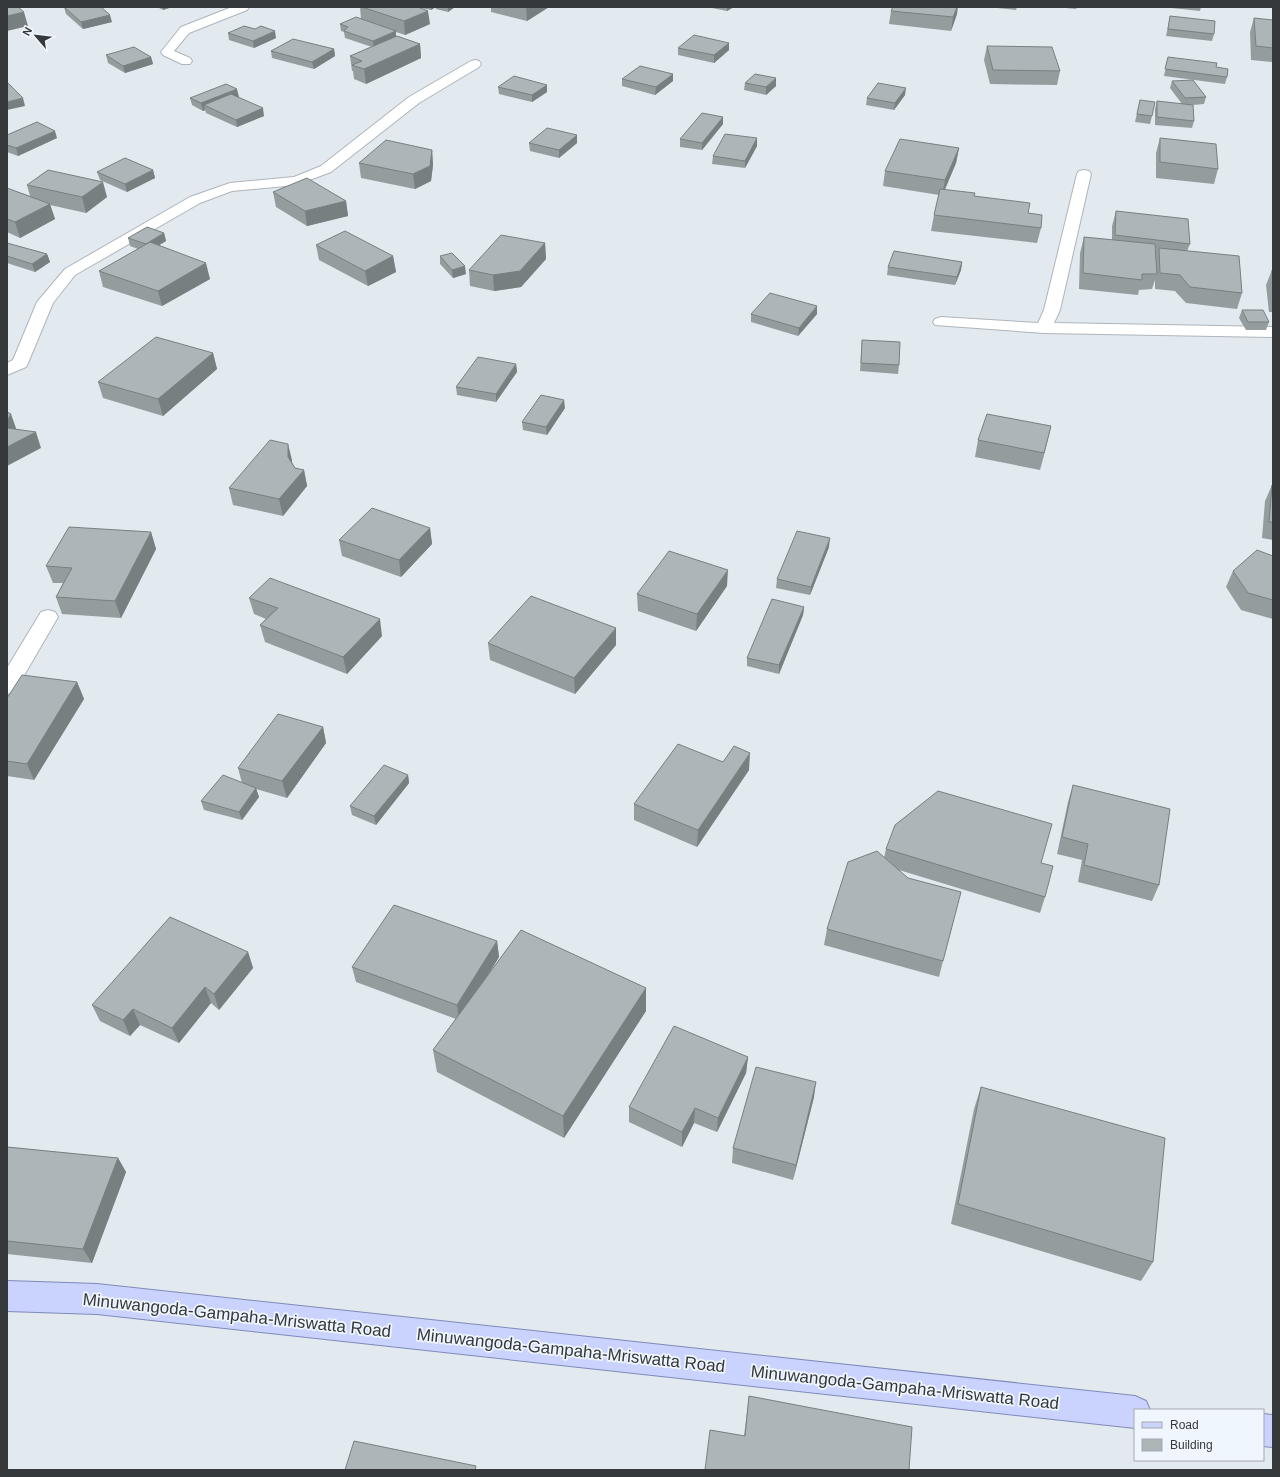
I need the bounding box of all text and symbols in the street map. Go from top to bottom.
north arrow [16,16,56,56]
text: N [20,25,34,38]
street label: Minuwangoda-Gampaha-Mriswatta Road [82,1290,392,1341]
street label: Minuwangoda-Gampaha-Mriswatta Road [416,1325,726,1376]
street label: Minuwangoda-Gampaha-Mriswatta Road [750,1362,1060,1413]
legend [1134,1409,1264,1461]
text: Road [1170,1418,1199,1432]
text: Building [1170,1438,1213,1452]

